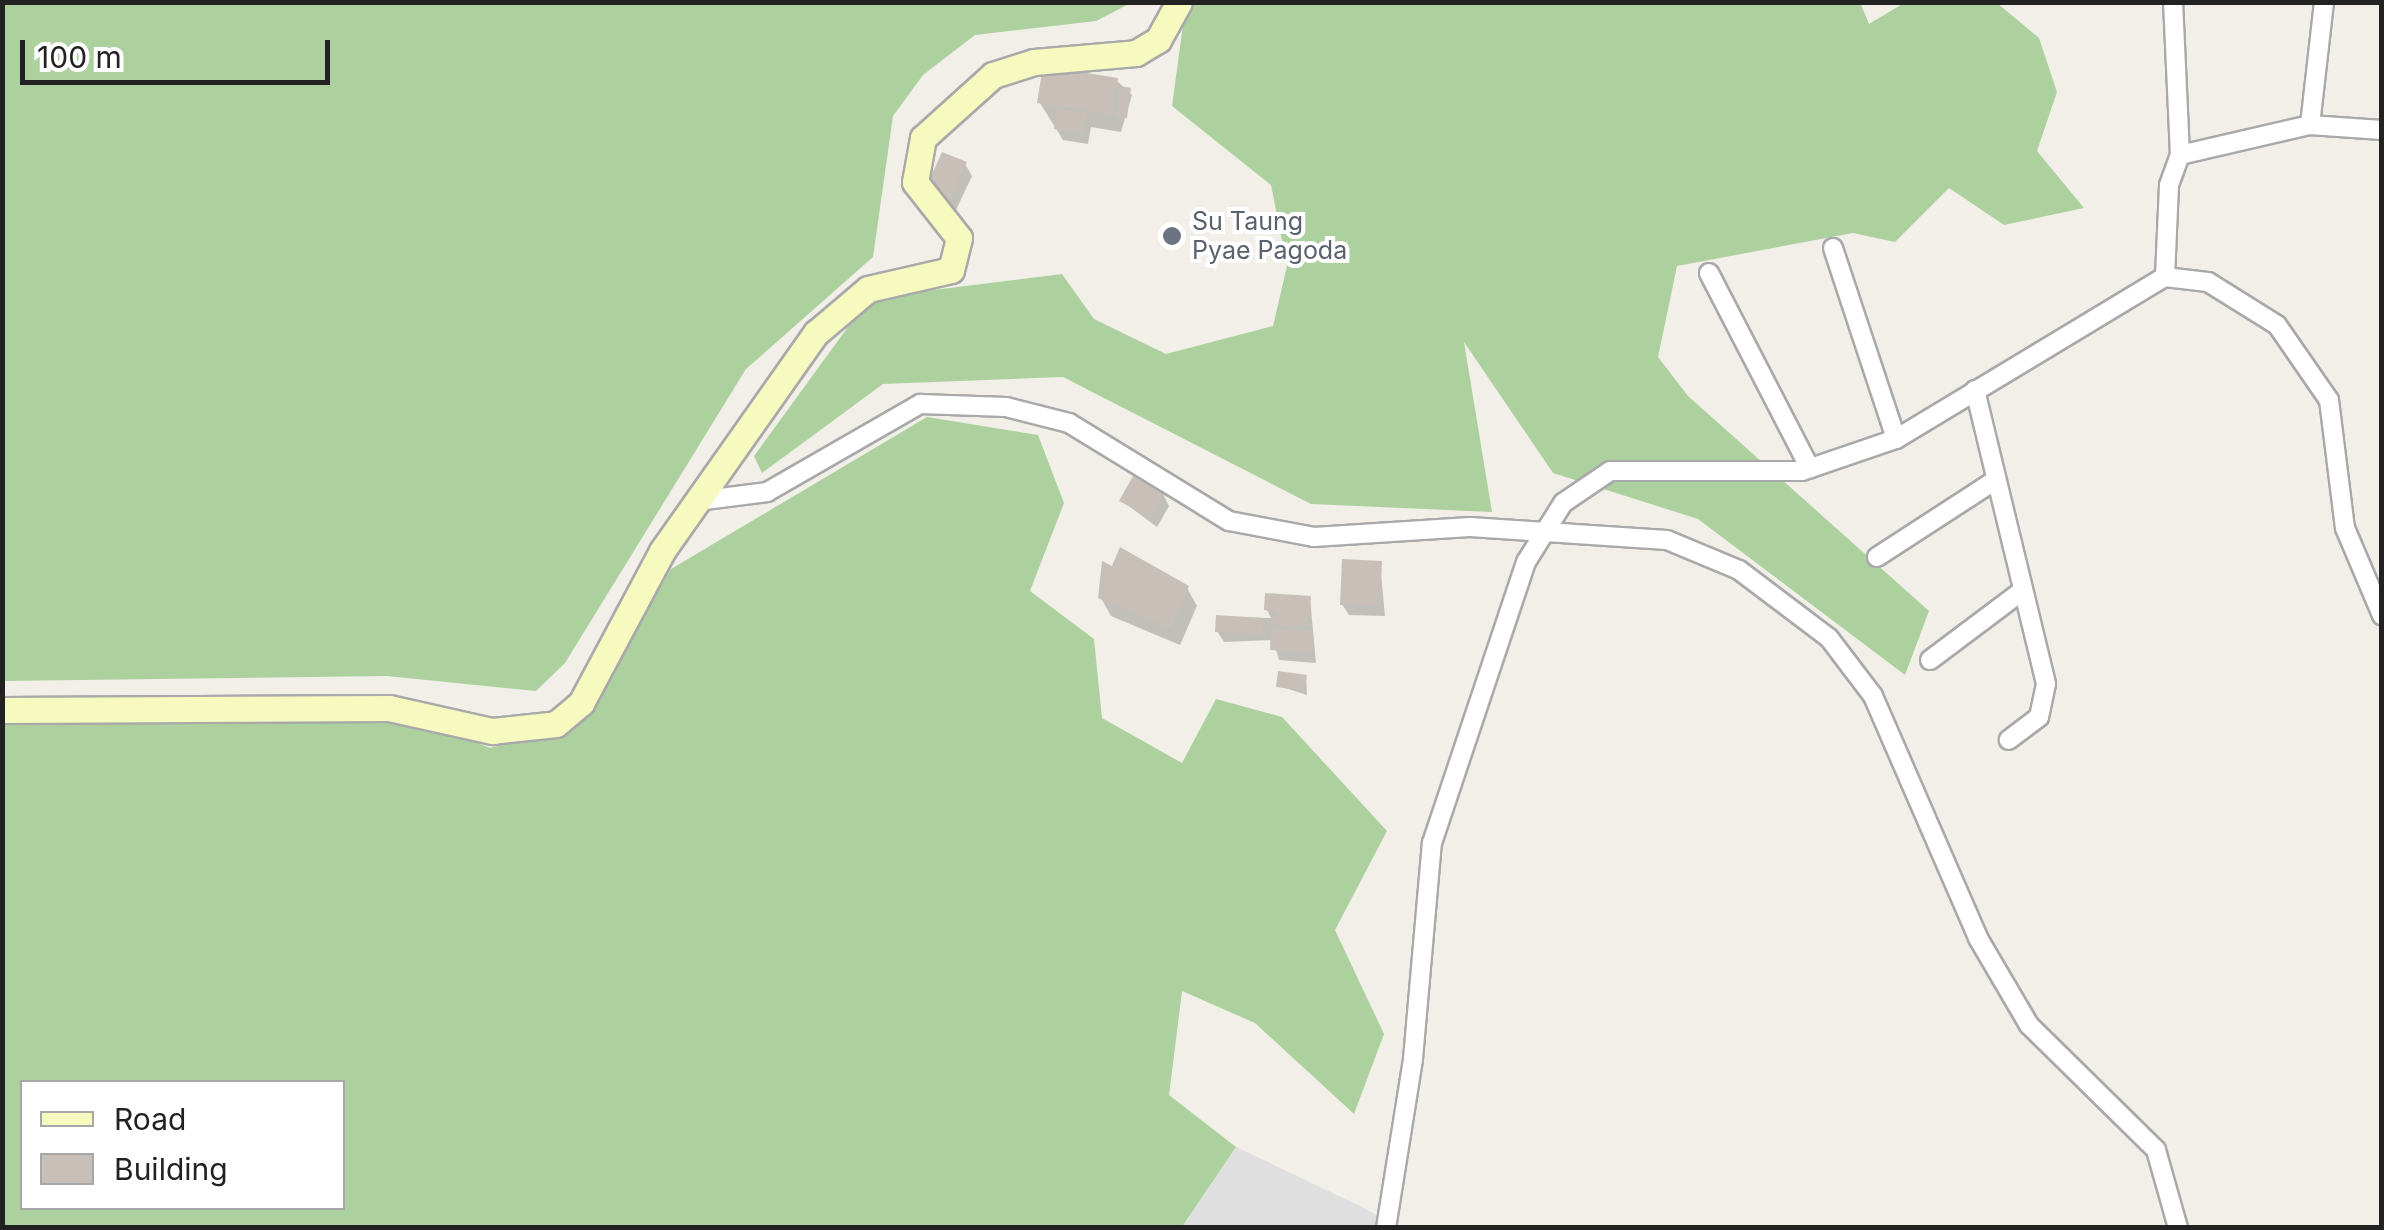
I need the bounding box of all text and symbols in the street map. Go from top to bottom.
scale bar [25,20,335,82]
text: 100 m [37,39,122,75]
place label: Su Taung Pyae Pagoda [1192,207,1347,266]
marker: Su Taung Pyae Pagoda [1161,225,1183,247]
legend [20,1080,345,1210]
text: Road [114,1101,186,1137]
text: Building [114,1151,228,1187]

